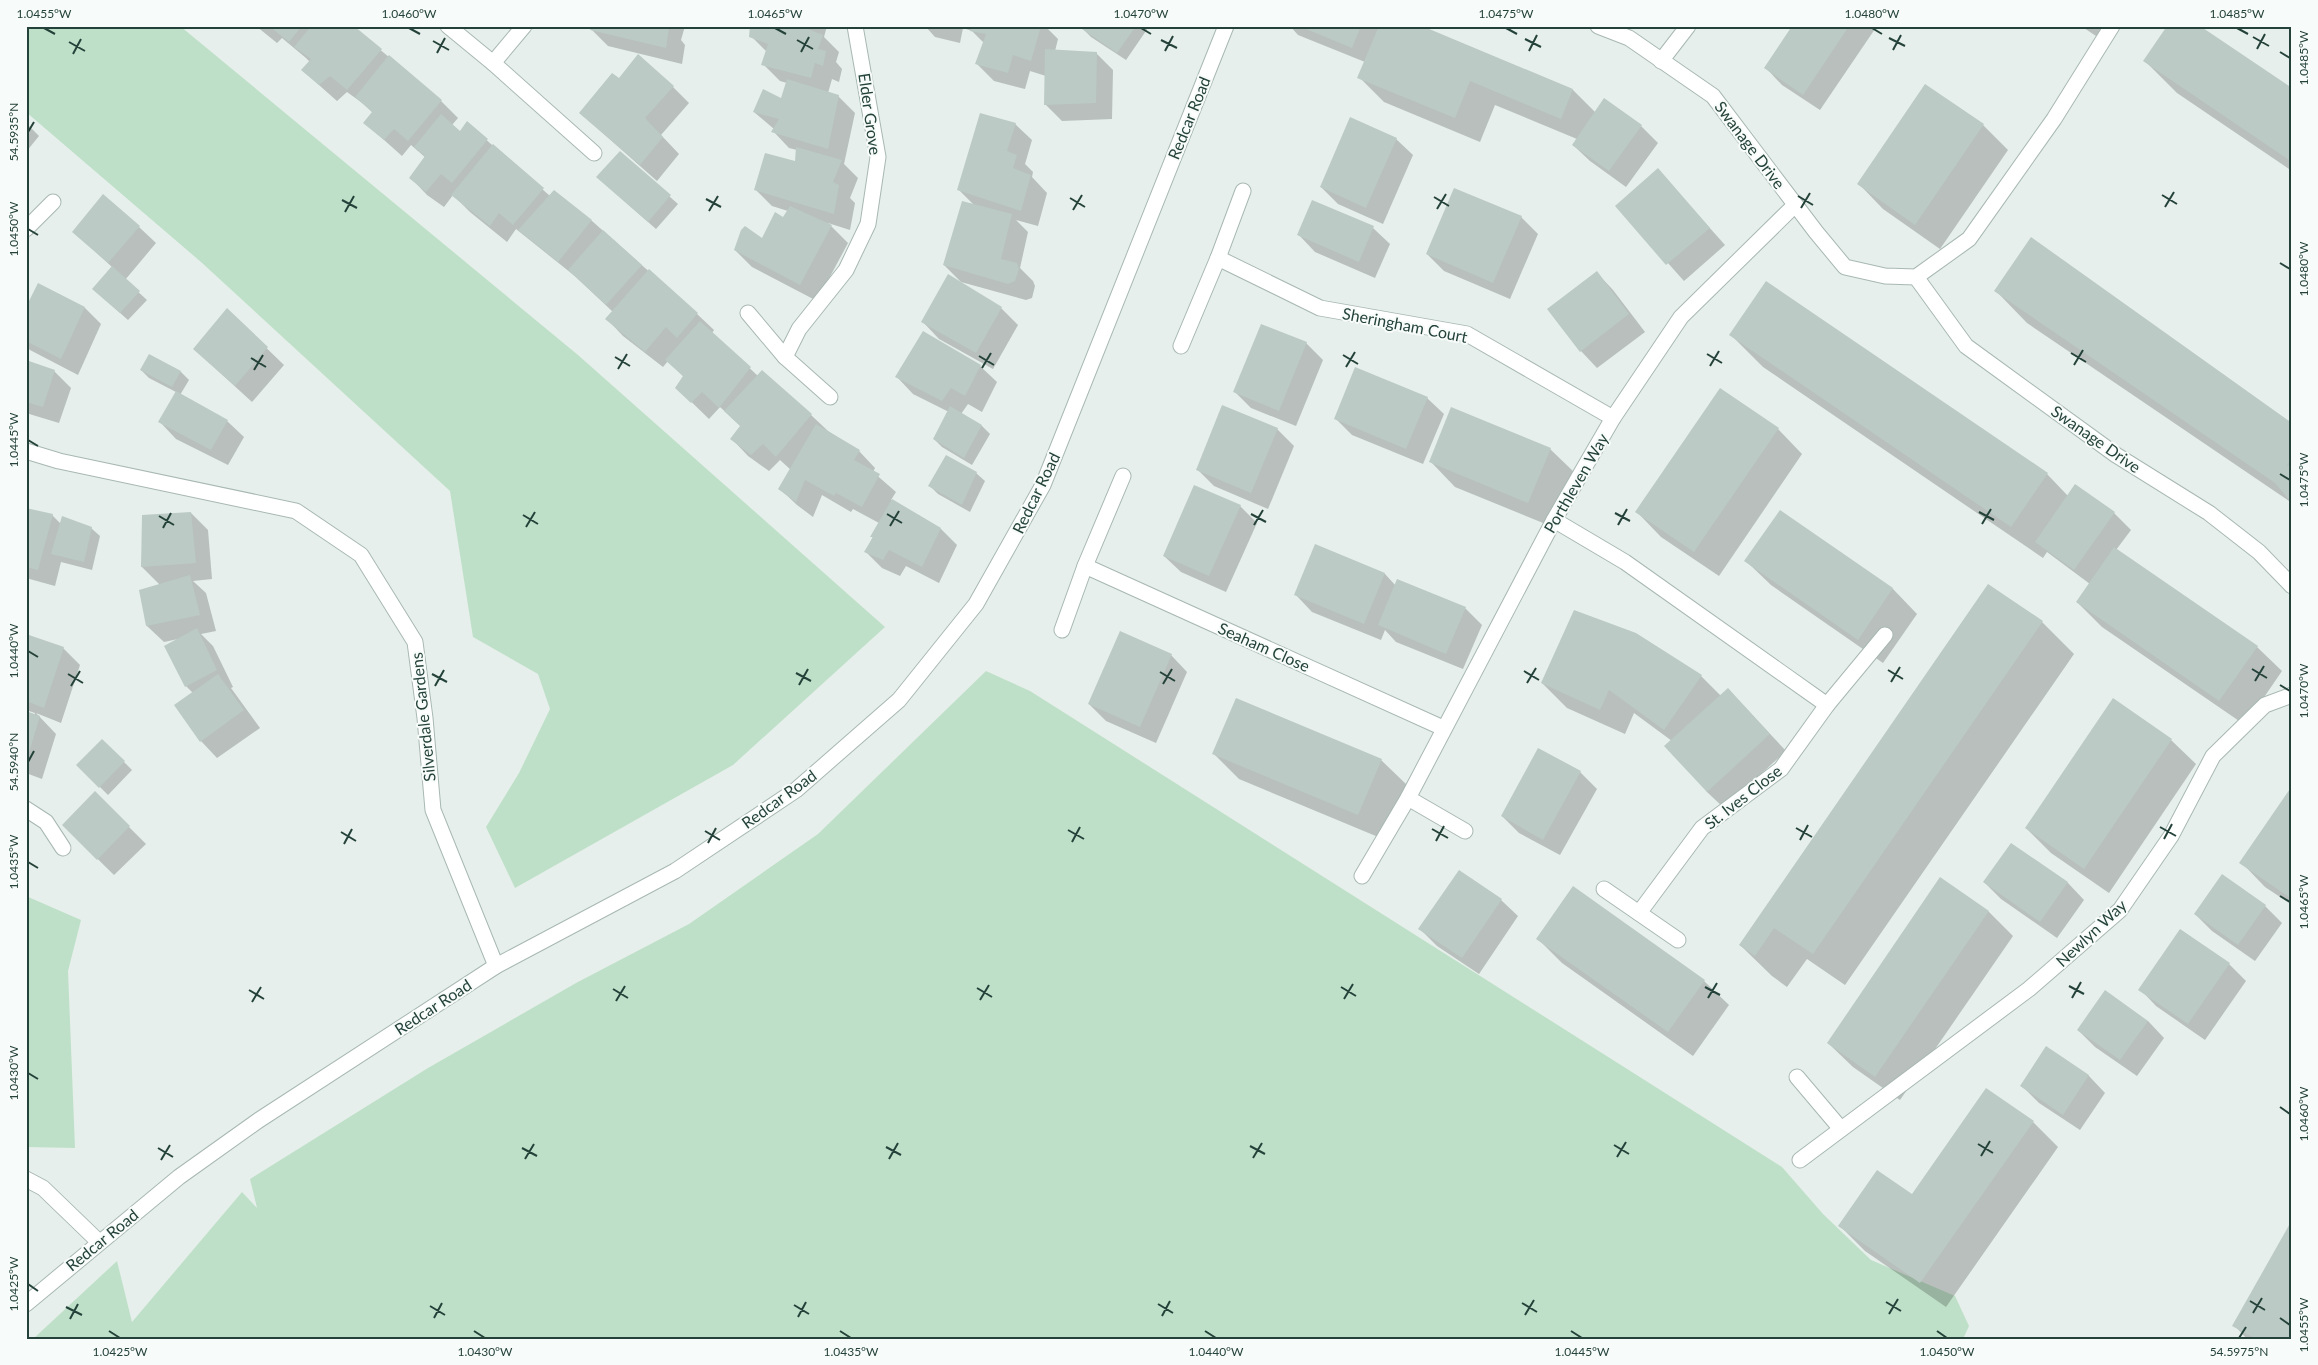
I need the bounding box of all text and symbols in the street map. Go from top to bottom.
text: 1.0455°W [16,6,72,21]
text: 1.0460°W [381,6,437,21]
text: 1.0465°W [747,6,803,21]
text: 1.0470°W [1113,6,1169,21]
text: 1.0475°W [1478,6,1534,21]
text: 1.0480°W [1844,6,1900,21]
text: 1.0485°W [2209,6,2265,21]
text: 1.0485°W [2296,30,2311,86]
street label: Elder Grove [855,72,886,156]
street label: Redcar Road [1163,74,1214,162]
street label: Swanage Drive [1711,97,1789,192]
text: 54.5935°N [6,103,21,161]
text: 1.0450°W [6,201,21,257]
text: 1.0480°W [2296,241,2311,297]
street label: Sheringham Court [1341,303,1470,346]
street label: Swanage Drive [2048,401,2145,476]
text: 1.0445°W [6,412,21,468]
street label: Porthleven Way [1539,429,1612,536]
street label: Redcar Road [1008,449,1063,536]
text: 1.0475°W [2296,452,2311,508]
street label: Seaham Close [1216,618,1313,675]
text: 1.0440°W [6,623,21,679]
street label: Silverdale Gardens [406,651,439,783]
text: 1.0470°W [2296,663,2311,719]
text: 54.5940°N [6,733,21,791]
street label: St. Ives Close [1700,761,1785,833]
street label: Redcar Road [738,765,820,832]
text: 1.0435°W [6,834,21,890]
text: 1.0465°W [2296,874,2311,930]
street label: Newlyn Way [2051,895,2130,970]
street label: Redcar Road [391,975,475,1038]
text: 1.0430°W [6,1045,21,1101]
text: 1.0460°W [2296,1086,2311,1142]
street label: Redcar Road [62,1205,142,1275]
text: 1.0425°W [6,1256,21,1312]
text: 1.0455°W [2296,1297,2311,1353]
text: 1.0425°W [92,1344,148,1359]
text: 1.0430°W [457,1344,513,1359]
text: 1.0435°W [823,1344,879,1359]
text: 1.0440°W [1188,1344,1244,1359]
text: 1.0445°W [1554,1344,1610,1359]
text: 1.0450°W [1919,1344,1975,1359]
text: 54.5975°N [2210,1344,2268,1359]

